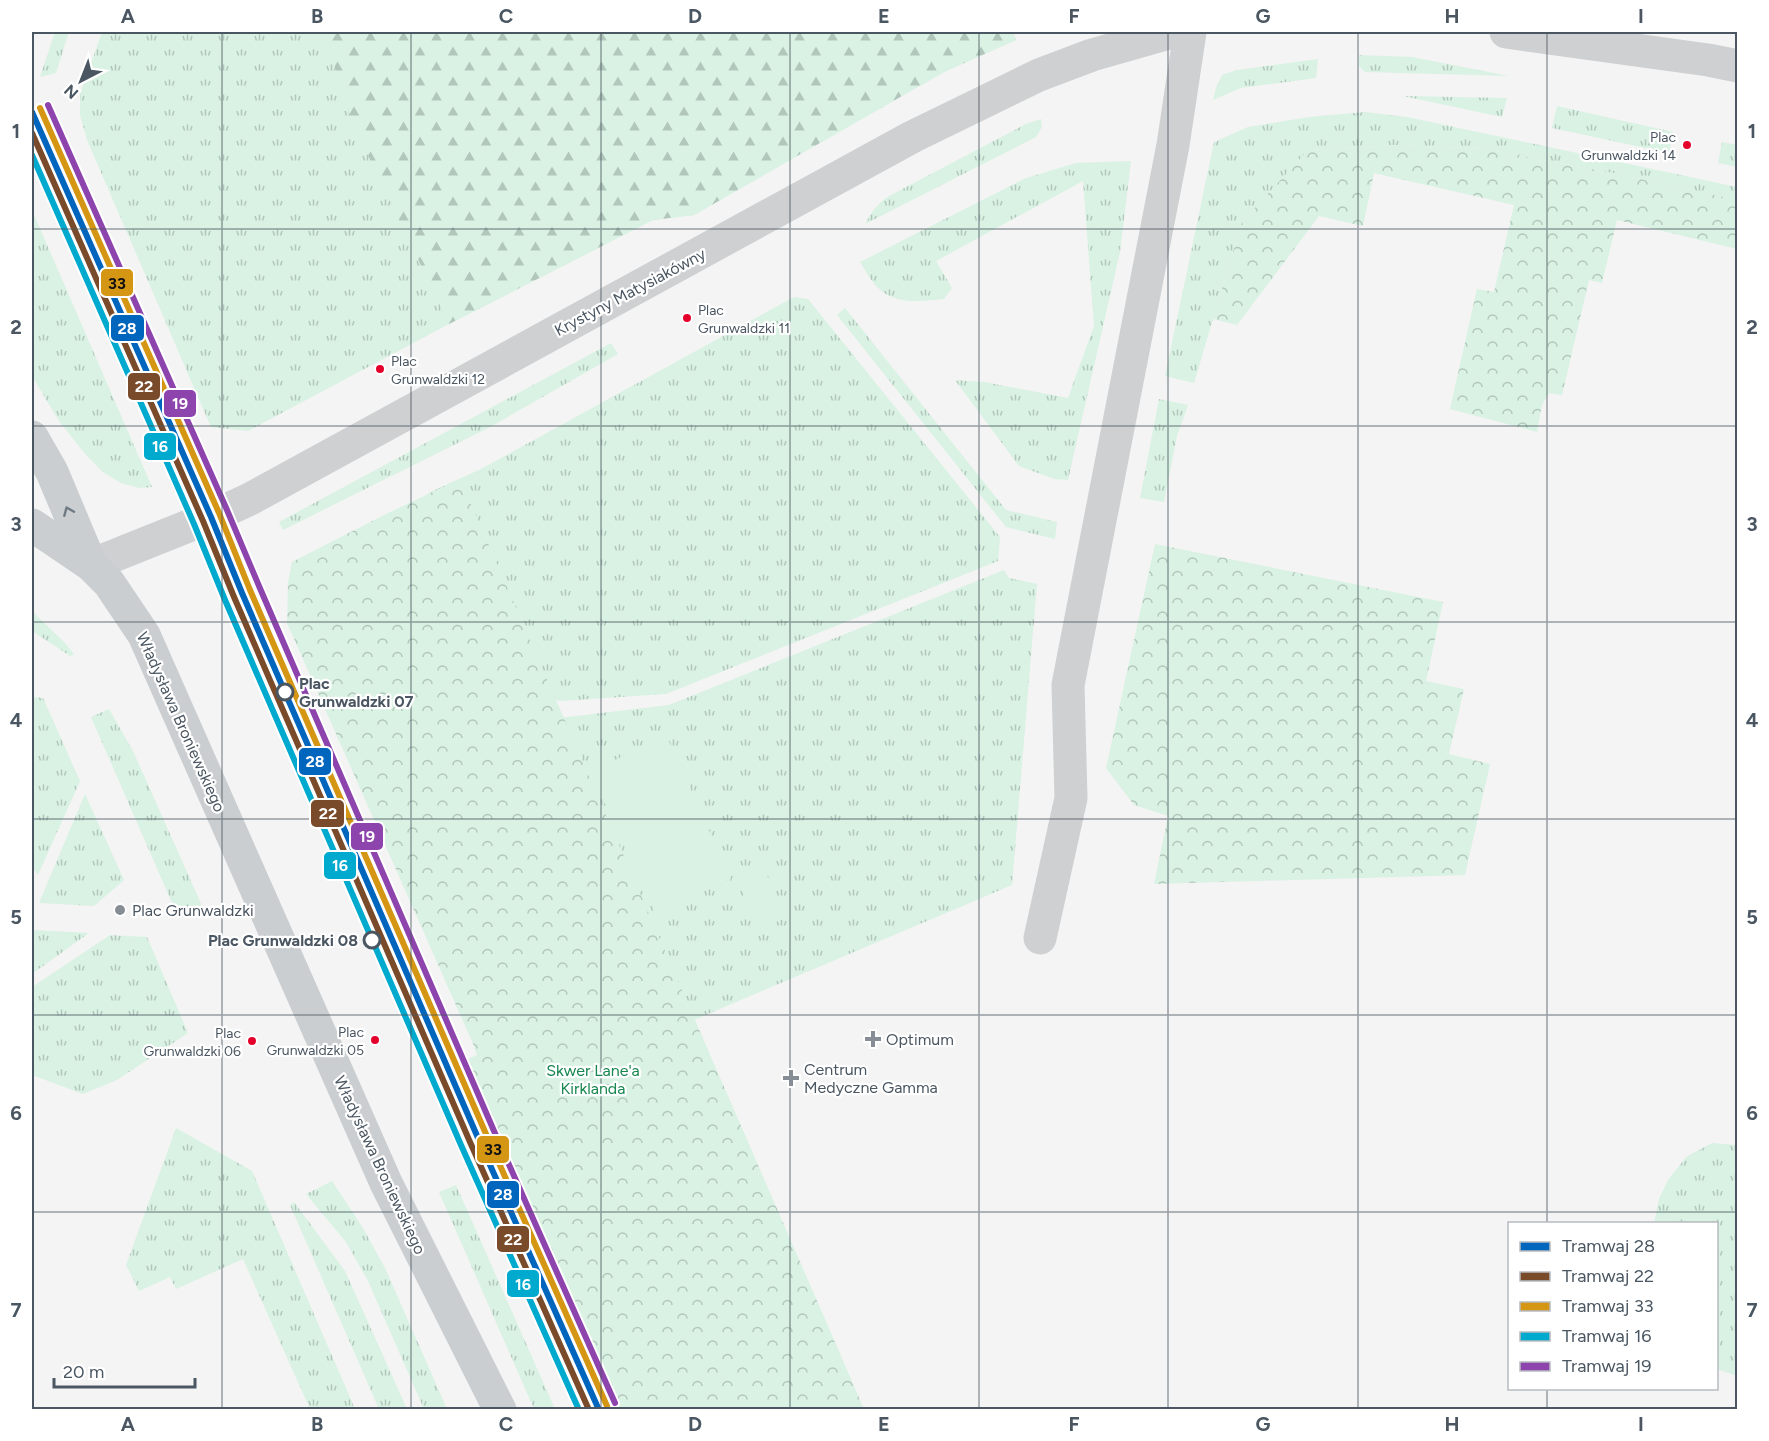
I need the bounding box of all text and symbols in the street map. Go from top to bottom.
text: A [121,4,136,28]
text: B [311,4,323,28]
text: C [499,4,513,28]
text: D [688,4,702,28]
text: E [878,4,890,28]
text: F [1068,4,1080,28]
text: G [1256,4,1271,28]
text: H [1445,4,1460,28]
text: I [1638,4,1644,28]
north arrow [51,51,111,111]
text: N [60,81,82,103]
text: 1 [12,119,20,143]
text: 1 [1748,119,1756,143]
place label: Plac Grunwaldzki 14 [1581,129,1676,164]
marker: Plac Grunwaldzki 14 [1681,139,1693,151]
street label: Krystyny Matysiakówny [551,244,709,340]
line badge: 33 [100,268,134,297]
text: 33 [108,274,126,293]
place label: Plac Grunwaldzki 11 [698,302,790,337]
marker: Plac Grunwaldzki 11 [681,312,693,324]
line badge: 28 [110,314,145,342]
text: 2 [10,315,22,339]
text: 2 [1746,315,1758,339]
text: 28 [117,319,137,338]
place label: Plac Grunwaldzki 12 [391,353,485,388]
marker: Plac Grunwaldzki 12 [374,363,386,375]
line badge: 22 [127,372,161,401]
text: 22 [135,377,153,396]
line badge: 19 [163,389,197,418]
text: 19 [172,394,188,413]
line badge: 16 [143,432,177,461]
text: 16 [152,437,168,456]
one-way arrow [63,506,75,517]
text: 3 [10,512,22,536]
text: 3 [1746,512,1758,536]
street label: Władysława Broniewskiego [133,629,229,815]
place label: Plac Grunwaldzki 07 [299,674,414,711]
marker: Plac Grunwaldzki 07 [276,683,294,701]
text: 4 [10,708,23,732]
text: 4 [1746,708,1759,732]
line badge: 28 [298,747,332,776]
text: 28 [305,752,325,771]
line badge: 22 [310,799,345,828]
text: 22 [319,804,337,823]
line badge: 19 [350,822,384,851]
text: 19 [359,827,375,846]
line badge: 16 [323,851,357,880]
text: 16 [332,856,348,875]
place label: Plac Grunwaldzki [132,901,254,920]
marker: Plac Grunwaldzki [113,903,127,917]
text: 5 [10,905,22,929]
text: 5 [1746,905,1758,929]
place label: Plac Grunwaldzki 08 [208,931,358,950]
marker: Plac Grunwaldzki 08 [363,931,381,949]
place label: Plac Grunwaldzki 05 [266,1024,364,1059]
place label: Plac Grunwaldzki 06 [144,1025,241,1060]
marker: Optimum [864,1030,882,1048]
place label: Optimum [886,1030,954,1049]
marker: Plac Grunwaldzki 05 [369,1034,381,1046]
marker: Plac Grunwaldzki 06 [246,1035,258,1047]
place label: Centrum Medyczne Gamma [804,1060,938,1097]
park label: Skwer Lane'a Kirklanda [546,1061,640,1098]
marker: Centrum Medyczne Gamma [782,1069,800,1087]
street label: Władysława Broniewskiego [330,1073,430,1257]
text: 6 [10,1101,22,1125]
text: 6 [1746,1101,1758,1125]
line badge: 33 [476,1135,510,1164]
text: 33 [484,1140,502,1159]
line badge: 28 [486,1180,520,1209]
text: 28 [493,1185,513,1204]
legend [1508,1222,1718,1390]
line badge: 22 [496,1225,530,1253]
text: 22 [504,1230,522,1249]
text: Tramwaj 28 [1562,1235,1655,1257]
text: Tramwaj 22 [1562,1265,1654,1287]
line badge: 16 [506,1269,540,1298]
text: 16 [515,1275,531,1294]
text: Tramwaj 33 [1562,1295,1654,1317]
text: 7 [10,1298,22,1322]
text: 7 [1746,1298,1758,1322]
text: Tramwaj 16 [1562,1325,1652,1347]
scale bar [54,1351,195,1389]
text: Tramwaj 19 [1562,1355,1652,1377]
text: 20 m [63,1361,104,1383]
text: A [121,1412,136,1436]
text: B [311,1412,323,1436]
text: C [499,1412,513,1436]
text: D [688,1412,702,1436]
text: E [878,1412,890,1436]
text: F [1068,1412,1080,1436]
text: G [1256,1412,1271,1436]
text: H [1445,1412,1460,1436]
text: I [1638,1412,1644,1436]

